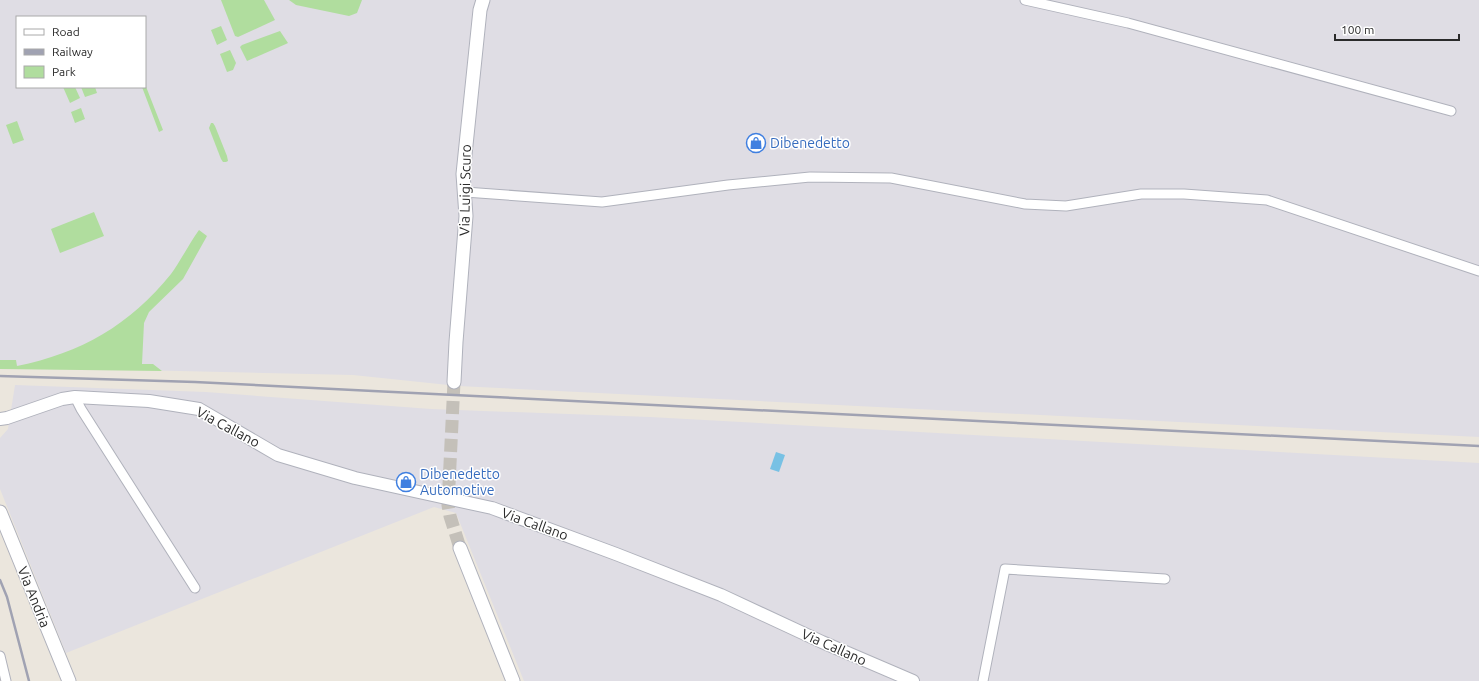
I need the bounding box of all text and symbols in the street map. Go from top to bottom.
legend [16,16,146,88]
scale bar [1335,16,1459,42]
text: 100 m [1341,23,1374,36]
text: Road [52,25,80,38]
text: Railway [52,45,93,58]
text: Park [52,65,76,78]
shop icon: Dibenedetto [745,132,767,154]
place label: Dibenedetto [770,135,850,151]
street label: Via Luigi Scuro [456,144,474,236]
street label: Via Callano [193,404,263,450]
place label: Dibenedetto Automotive [420,466,500,498]
shop icon: Dibenedetto Automotive [395,471,417,493]
street label: Via Callano [500,505,570,543]
street label: Via Andria [15,564,53,630]
street label: Via Callano [799,626,869,668]

